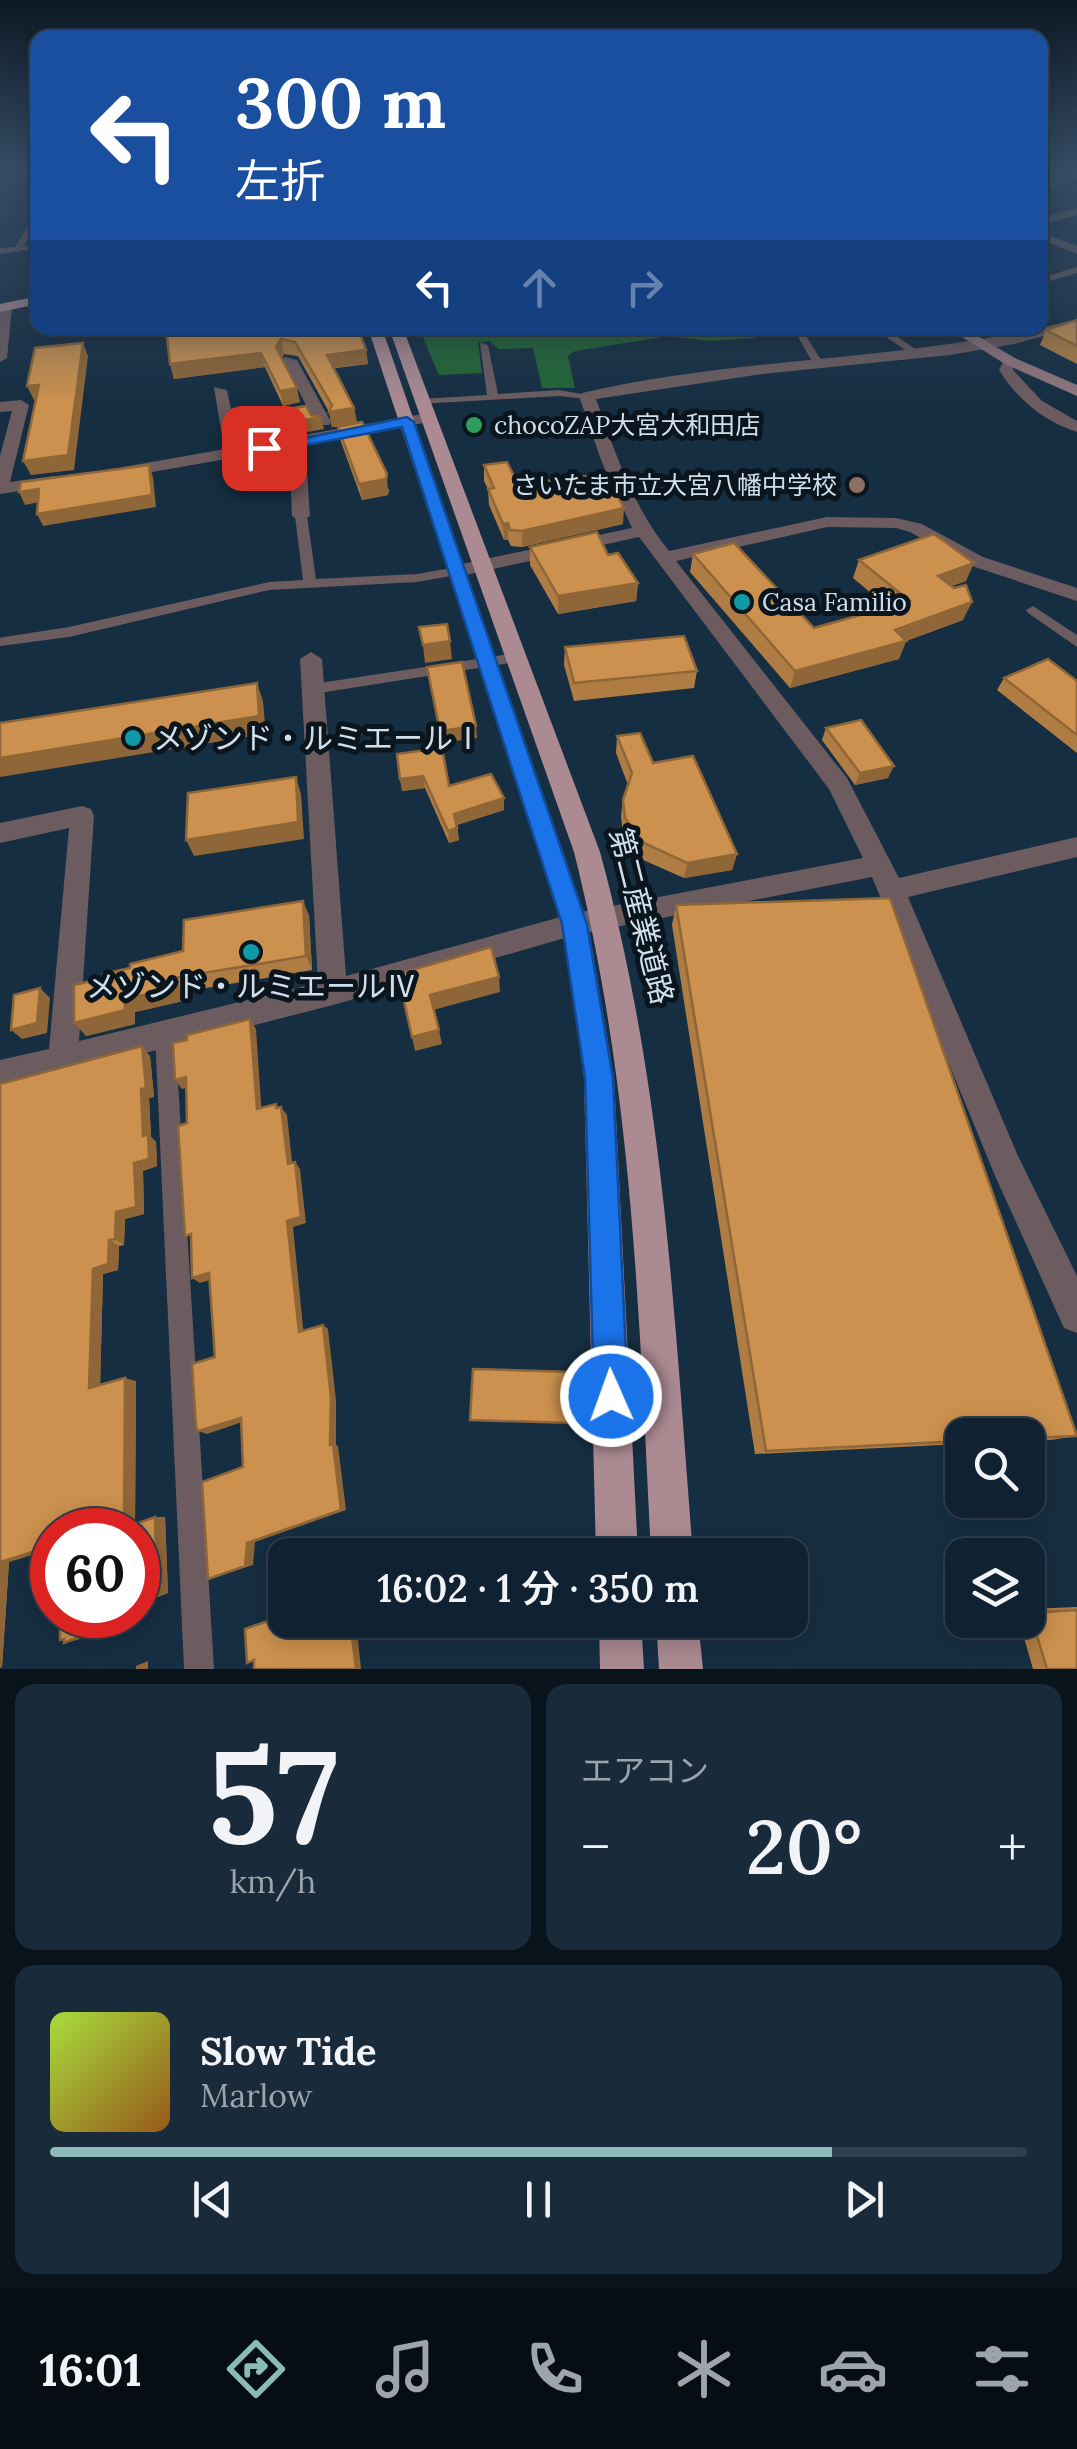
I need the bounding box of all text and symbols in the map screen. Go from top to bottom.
text: 300 m [235,58,446,147]
icon: left [70,70,200,200]
text: 左折 [235,152,325,209]
icon: left [407,260,462,315]
icon: ahead [512,260,567,315]
icon: right [617,260,672,315]
pin [222,406,307,491]
place label: chocoZAP大宮大和田店 [494,409,760,441]
marker: chocoZAP大宮大和田店 [463,414,485,436]
icon: arrive [237,421,292,476]
place label: さいたま市立大宮八幡中学校 [513,469,837,501]
marker: さいたま市立大宮八幡中学校 [846,474,868,496]
place label: Casa Familio [762,586,907,618]
marker: Casa Familio [731,591,753,613]
place label: メゾンド・ルミエールⅠ [153,719,483,757]
marker: メゾンド・ルミエールⅠ [122,727,144,749]
street label: 第二産業道路 [602,824,682,1008]
marker: メゾンド・ルミエールⅣ [240,941,262,963]
place label: メゾンド・ルミエールⅣ [86,967,416,1005]
position arrow [559,1344,663,1448]
map controls [945,1418,1045,1638]
button: search [945,1418,1045,1518]
speed limit sign: 60 [30,1508,160,1638]
button: layers [945,1538,1045,1638]
text: 16:02 · 1 分 · 350 m [377,1564,699,1612]
text: 57 [207,1712,339,1879]
text: エアコン [581,1750,709,1791]
text: 20° [746,1799,862,1895]
text: − [581,1812,610,1882]
text: + [998,1812,1027,1882]
text: km/h [230,1861,316,1902]
text: Slow Tide [200,2027,377,2075]
text: Marlow [200,2075,312,2116]
icon: previous [185,2172,240,2227]
icon: pause [511,2172,566,2227]
icon: next [837,2172,892,2227]
icon: directions [221,2334,291,2404]
icon: music [370,2334,440,2404]
icon: phone [520,2334,590,2404]
icon: climate [669,2334,739,2404]
icon: car [818,2334,888,2404]
icon: filters [967,2334,1037,2404]
text: 16:01 [40,2341,142,2398]

